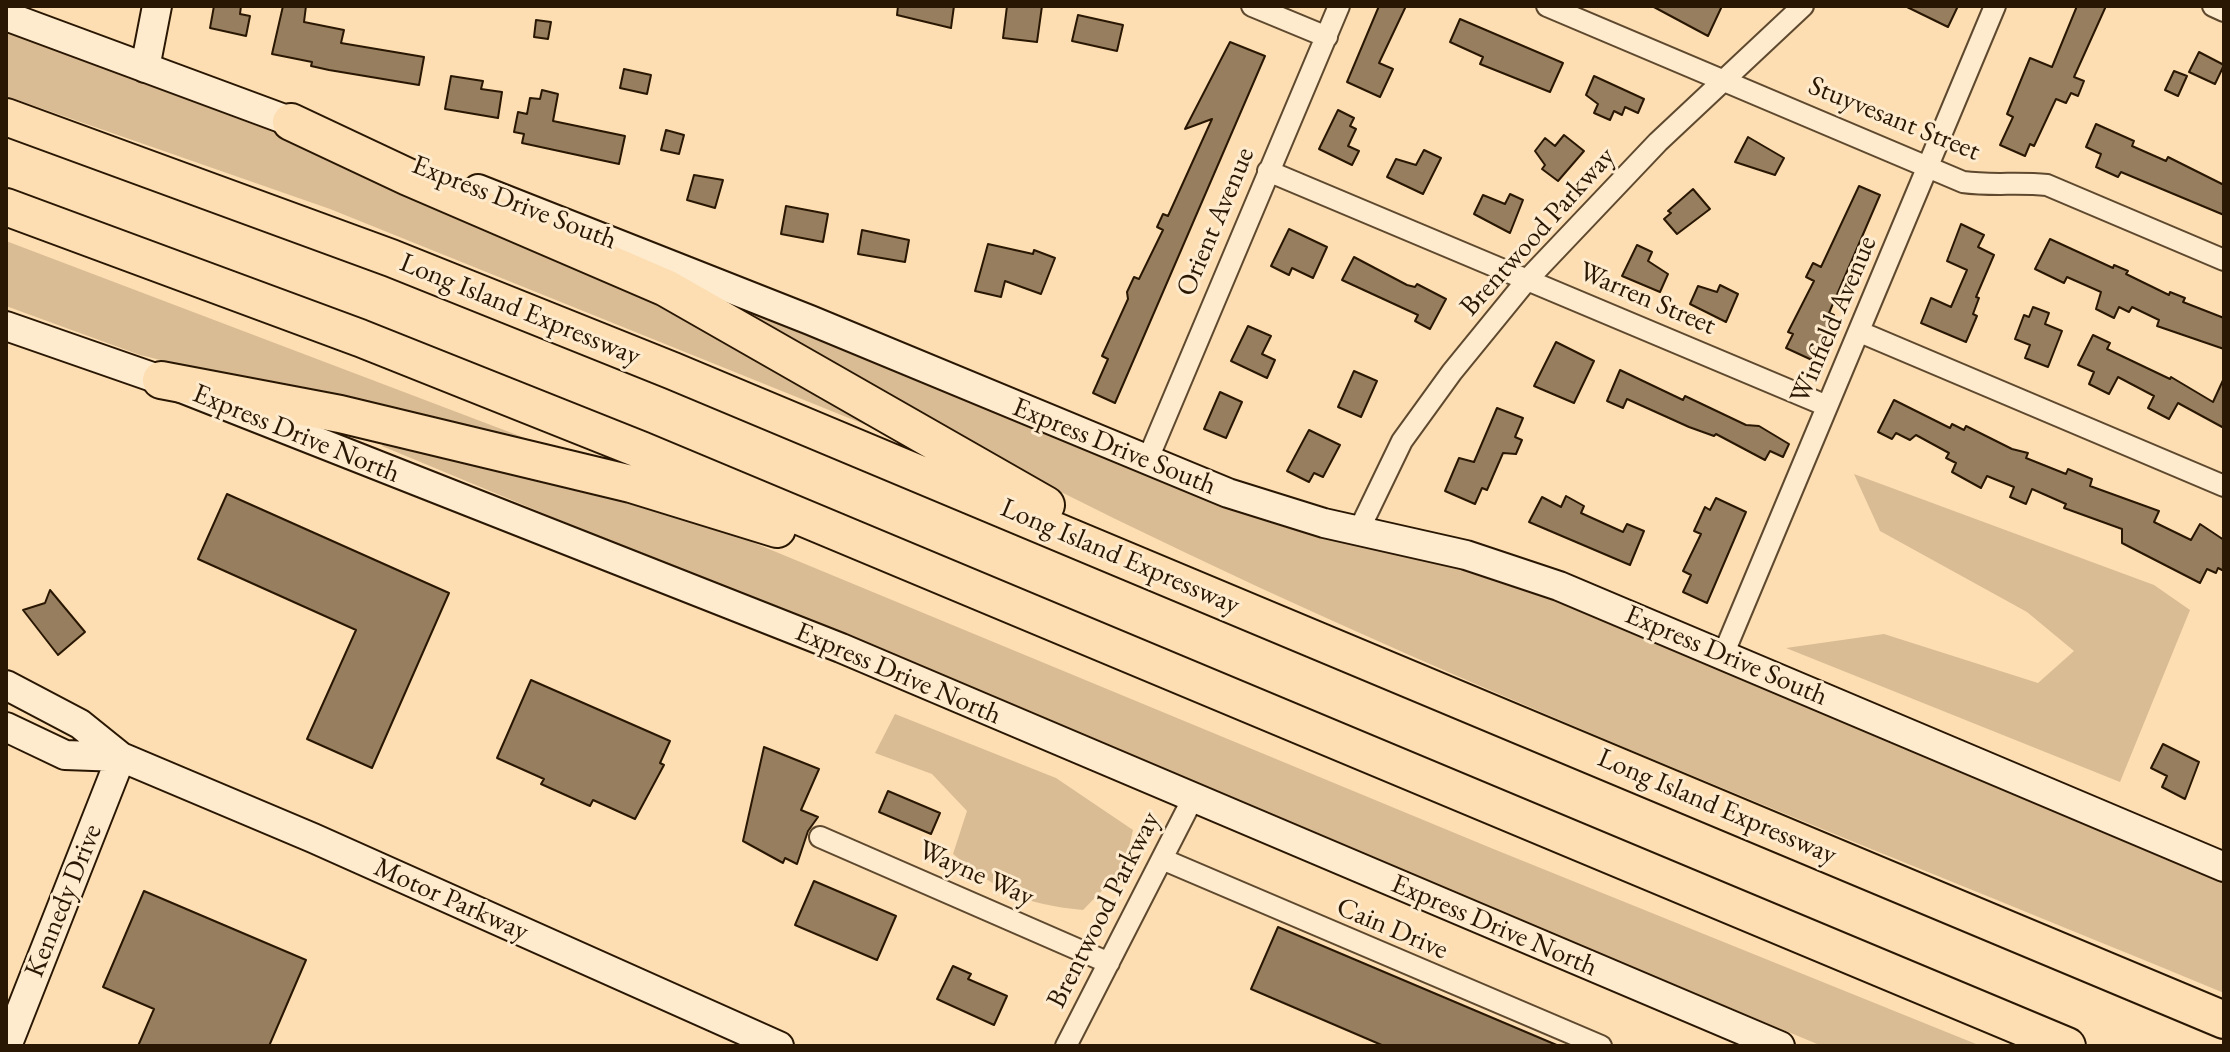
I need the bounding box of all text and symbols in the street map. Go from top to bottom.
street label: Stuyvesant Street [1803,69,1985,169]
street label: Brentwood Parkway [1453,141,1623,323]
street label: Orient Avenue [1170,143,1262,301]
street label: Express Drive South [407,149,621,257]
street label: Winfield Avenue [1784,231,1884,409]
street label: Long Island Expressway [395,246,645,374]
street label: Warren Street [1573,255,1721,343]
street label: Express Drive North [188,377,404,491]
street label: Express Drive South [1007,391,1221,503]
street label: Long Island Expressway [995,491,1245,623]
street label: Express Drive South [1620,598,1832,714]
street label: Express Drive North [790,615,1006,733]
street label: Long Island Expressway [1592,741,1842,873]
street label: Brentwood Parkway [1040,806,1168,1014]
street label: Kennedy Drive [18,820,110,982]
street label: Wayne Way [913,834,1039,914]
street label: Motor Parkway [368,851,534,949]
street label: Express Drive North [1386,867,1602,985]
street label: Cain Drive [1331,890,1453,968]

